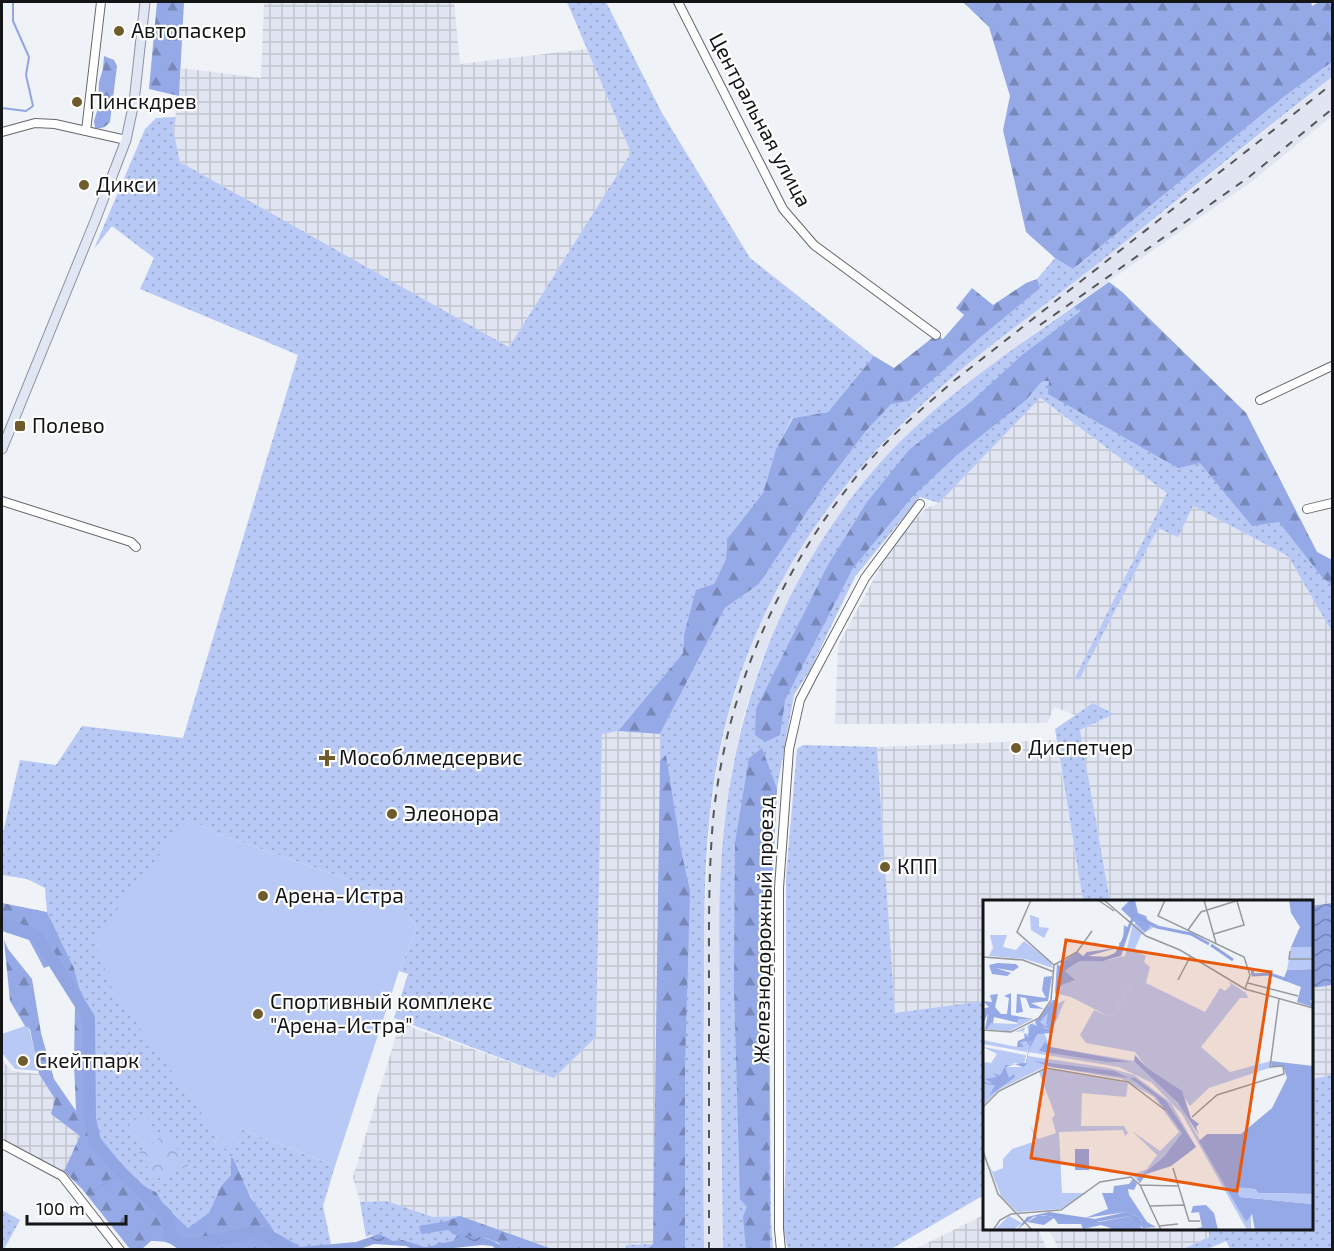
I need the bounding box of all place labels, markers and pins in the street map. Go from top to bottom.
place label: Автопаскер [131,17,246,42]
marker: Автопаскер [112,24,126,38]
place label: Пинскдрев [89,88,197,113]
marker: Пинскдрев [70,95,84,109]
place label: Дикси [96,171,157,196]
marker: Дикси [77,178,91,192]
place label: Полево [32,412,105,437]
marker: Полево [13,419,27,433]
place label: Диспетчер [1028,734,1133,759]
marker: Диспетчер [1009,741,1023,755]
place label: Мособлмедсервис [339,744,523,769]
marker: Мособлмедсервис [320,751,334,765]
place label: Элеонора [404,800,499,825]
marker: Элеонора [385,807,399,821]
place label: КПП [897,853,938,878]
marker: КПП [878,860,892,874]
place label: Арена-Истра [275,882,404,907]
marker: Арена-Истра [256,889,270,903]
place label: Спортивный комплекс "Арена-Истра" [270,988,493,1037]
marker: Спортивный комплекс "Арена-Истра" [251,1007,265,1021]
place label: Скейтпарк [35,1047,139,1072]
marker: Скейтпарк [16,1054,30,1068]

